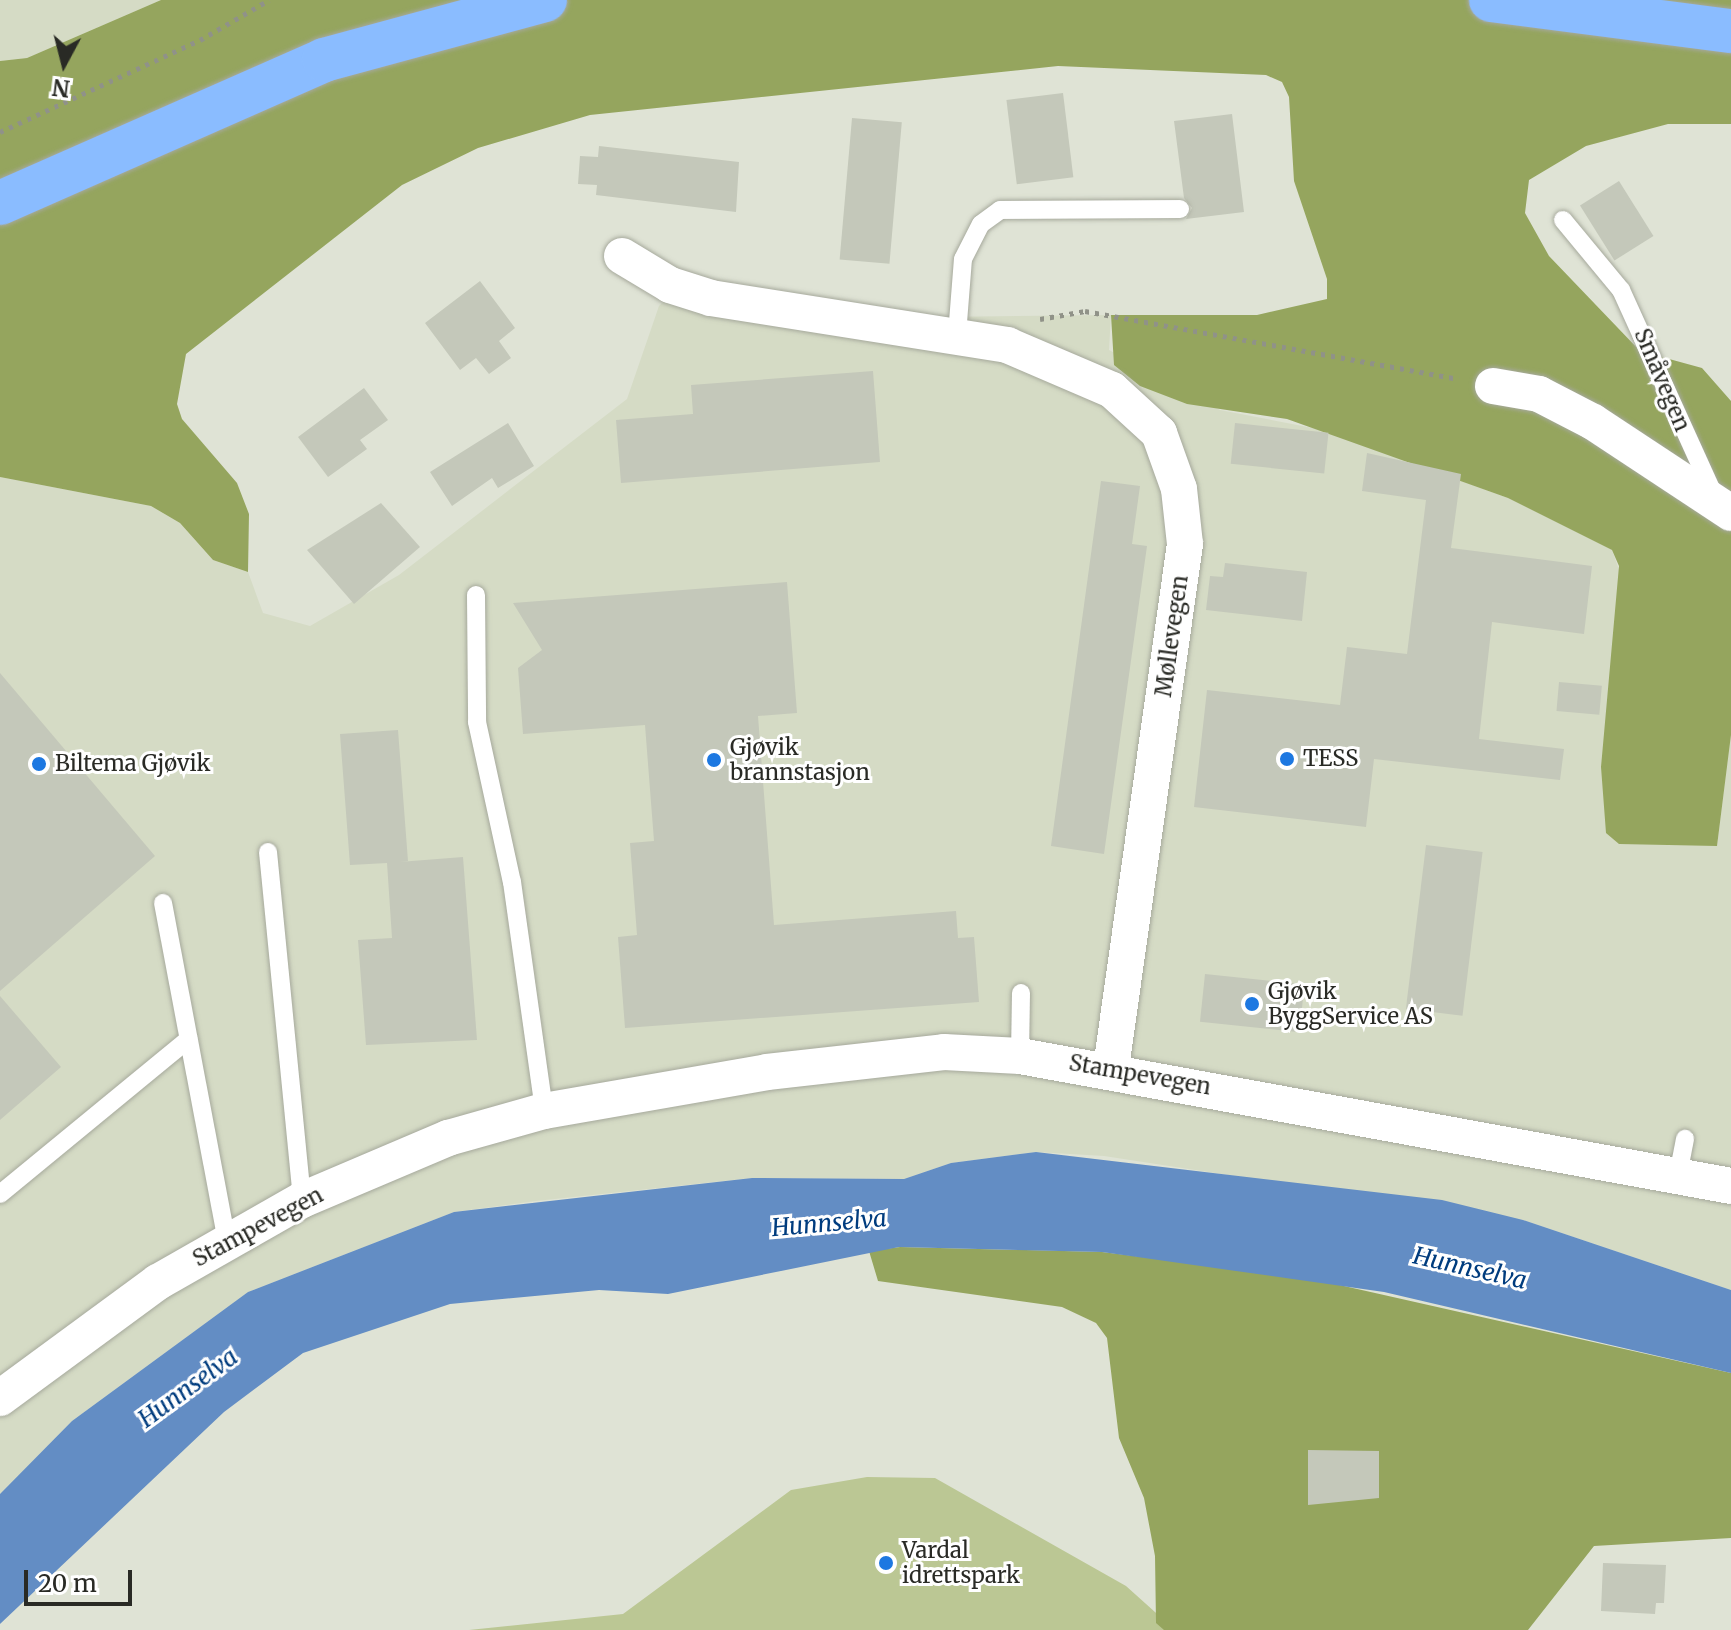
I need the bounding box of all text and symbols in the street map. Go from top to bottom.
north arrow [24,24,104,104]
text: N [51,73,71,103]
street label: Småvegen [1629,325,1695,435]
street label: Møllevegen [1150,573,1194,699]
place label: Gjøvik brannstasjon [730,734,870,786]
place label: TESS [1303,746,1358,772]
marker: TESS [1278,750,1296,768]
place label: Biltema Gjøvik [55,751,210,777]
marker: Gjøvik brannstasjon [705,751,723,769]
marker: Biltema Gjøvik [30,755,48,773]
place label: Gjøvik ByggService AS [1268,978,1433,1030]
marker: Gjøvik ByggService AS [1243,995,1261,1013]
street label: Stampevegen [1067,1050,1213,1100]
street label: Stampevegen [188,1182,328,1272]
water label: Hunnselva [770,1204,888,1242]
water label: Hunnselva [1410,1241,1530,1295]
water label: Hunnselva [133,1342,243,1434]
place label: Vardal idrettspark [902,1537,1020,1588]
scale bar [28,1554,136,1604]
marker: Vardal idrettspark [877,1554,895,1572]
text: 20 m [38,1568,97,1599]

